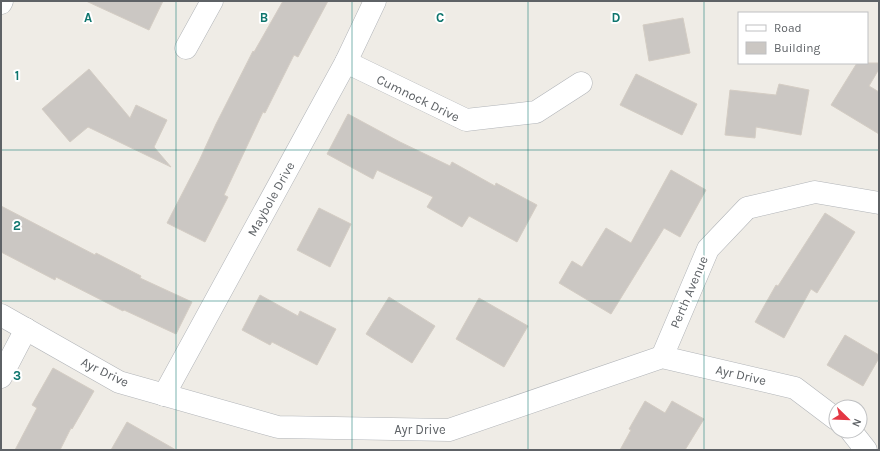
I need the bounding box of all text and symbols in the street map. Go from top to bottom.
text: A [84,10,92,25]
text: B [260,10,268,25]
text: C [436,10,444,25]
text: D [612,10,621,25]
legend [738,12,868,64]
text: Road [774,21,802,35]
text: Building [774,41,821,55]
text: 1 [15,68,19,83]
street label: Cumnock Drive [374,71,462,125]
street label: Maybole Drive [244,159,298,239]
text: 2 [13,218,21,233]
street label: Perth Avenue [667,253,711,330]
street label: Ayr Drive [79,354,132,390]
street label: Ayr Drive [714,362,768,388]
text: 3 [13,368,21,383]
north arrow [828,399,868,439]
text: N [849,417,864,429]
street label: Ayr Drive [394,422,446,437]

